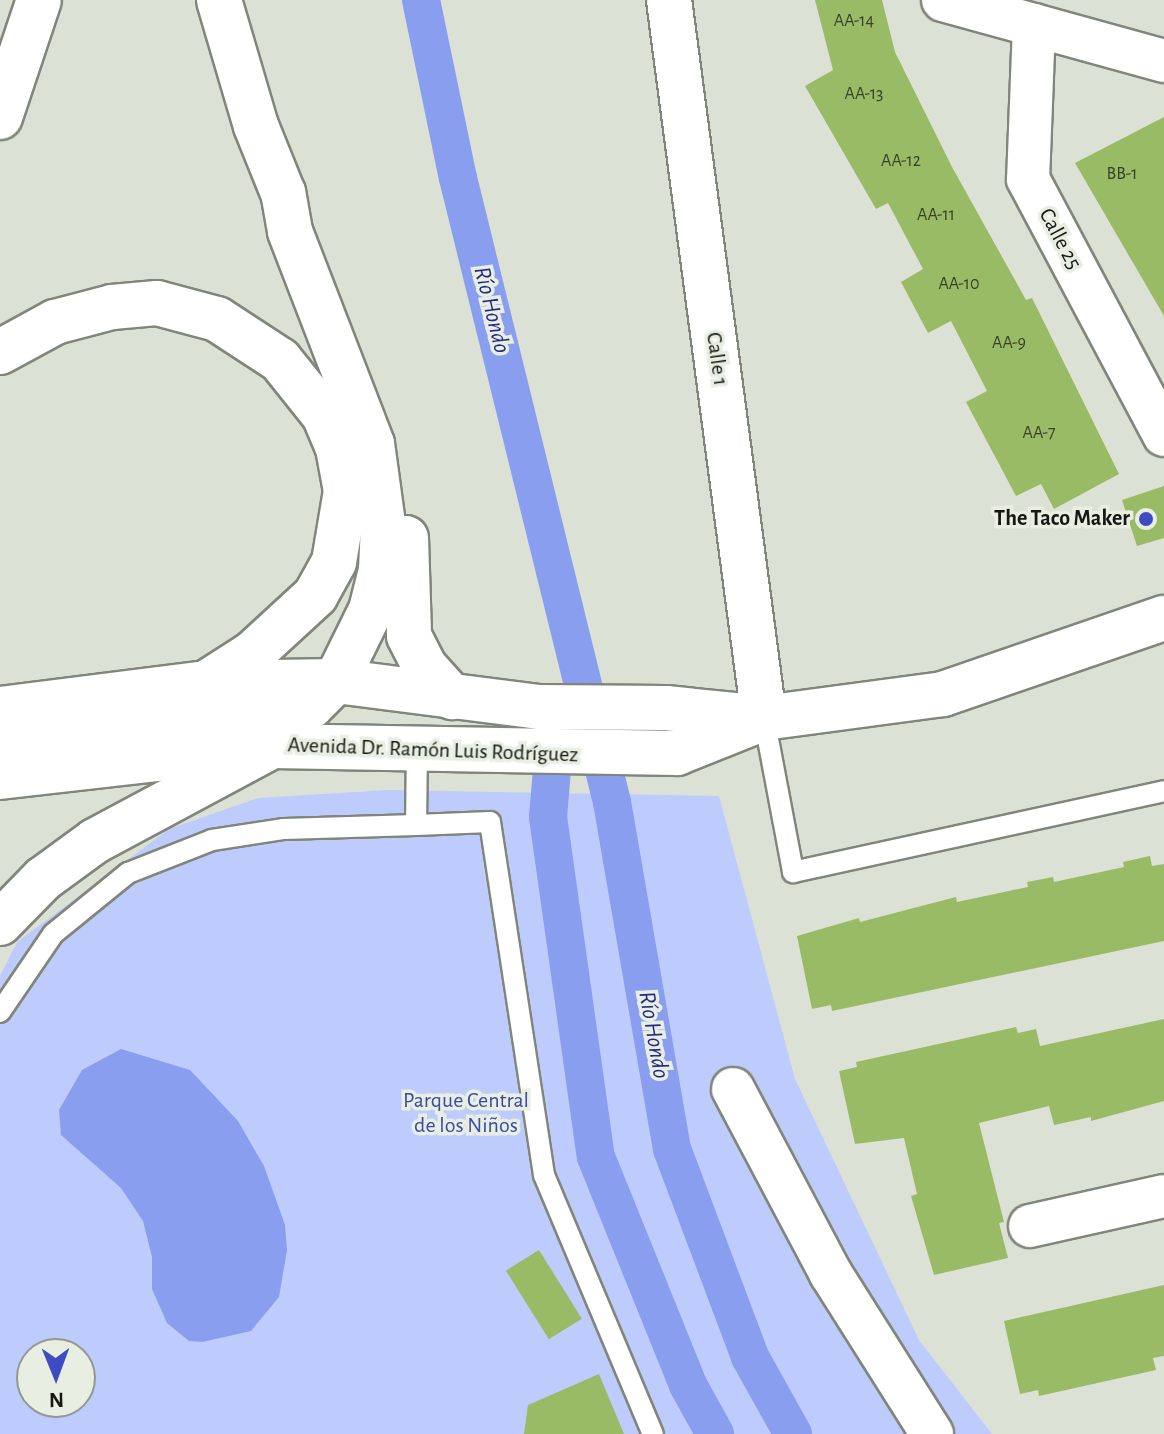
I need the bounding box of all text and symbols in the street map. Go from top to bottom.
house number: AA-14 [834,10,874,32]
house number: AA-13 [844,83,884,105]
house number: AA-12 [881,150,921,172]
house number: BB-1 [1106,163,1138,185]
house number: AA-11 [917,204,955,226]
street label: Calle 25 [1033,204,1087,274]
water label: Río Hondo [466,264,516,356]
house number: AA-10 [938,273,980,295]
street label: Calle 1 [700,331,734,387]
house number: AA-9 [992,332,1026,354]
house number: AA-7 [1023,422,1055,444]
place label: The Taco Maker [994,506,1130,532]
marker: The Taco Maker [1137,510,1155,528]
street label: Avenida Dr. Ramón Luis Rodríguez [287,732,579,768]
water label: Río Hondo [631,989,675,1081]
park label: Parque Central de los Niños [403,1087,529,1138]
north arrow [16,1338,96,1418]
text: N [49,1389,64,1411]

